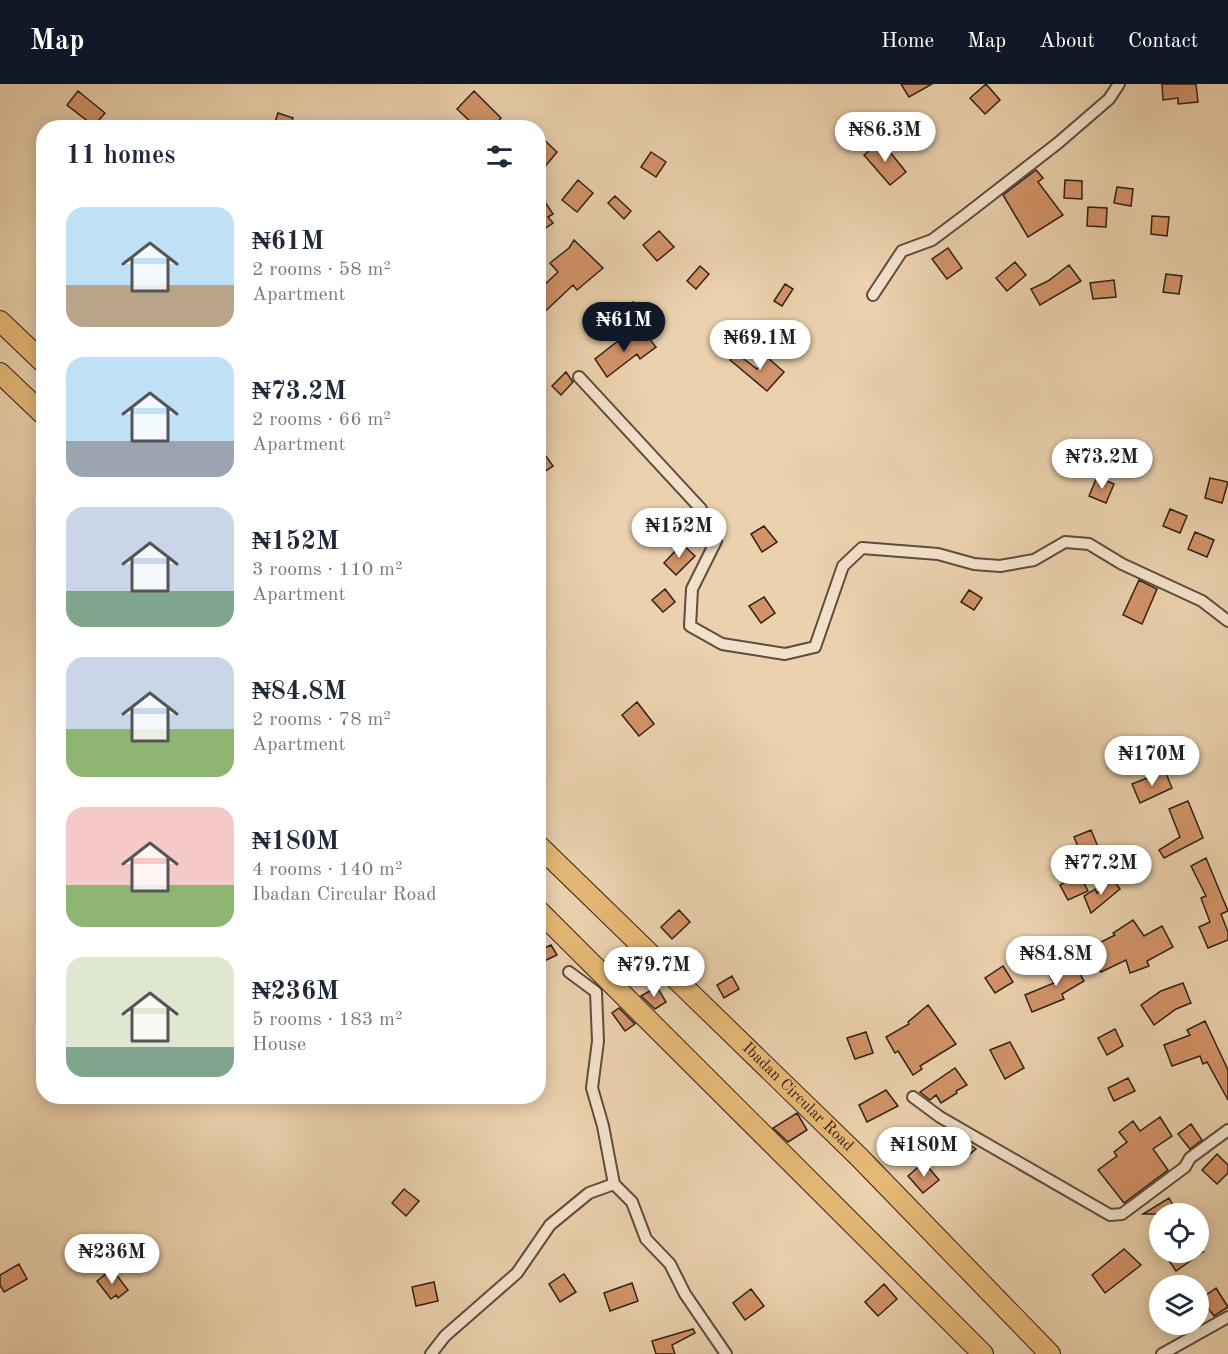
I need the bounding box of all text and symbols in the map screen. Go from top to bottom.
text: Map [30,28,84,56]
text: Home [881,31,934,52]
text: Map [967,31,1006,52]
text: About [1039,31,1095,52]
text: Contact [1128,31,1198,52]
pin: ₦86.3M [836,112,934,163]
text: ₦86.3M [849,121,921,141]
icon: filters [483,140,516,173]
text: 11 homes [66,143,175,169]
text: ₦61M [252,229,324,255]
icon: home [114,231,186,303]
text: 2 rooms · 58 m² [252,260,391,280]
text: Apartment [252,285,346,305]
pin: ₦61M [588,302,660,353]
text: ₦61M [596,311,652,331]
pin: ₦69.1M [711,320,809,371]
text: ₦69.1M [724,329,796,349]
text: ₦73.2M [252,379,346,405]
icon: home [114,381,186,453]
text: 2 rooms · 66 m² [252,410,391,430]
text: Apartment [252,435,346,455]
pin: ₦73.2M [1053,439,1151,490]
text: ₦73.2M [1066,448,1138,468]
pin: ₦152M [637,508,721,559]
text: ₦152M [645,517,713,537]
text: ₦152M [252,529,339,555]
icon: home [114,531,186,603]
text: 3 rooms · 110 m² [252,560,402,580]
text: Apartment [252,585,346,605]
text: ₦84.8M [252,679,346,705]
icon: home [114,681,186,753]
text: 2 rooms · 78 m² [252,710,391,730]
text: Apartment [252,735,346,755]
pin: ₦170M [1110,736,1194,787]
text: ₦170M [1118,745,1186,765]
text: ₦180M [252,829,339,855]
icon: home [114,831,186,903]
pin: ₦77.2M [1052,845,1150,896]
text: ₦77.2M [1065,854,1137,874]
text: 4 rooms · 140 m² [252,860,402,880]
text: Ibadan Circular Road [252,885,437,905]
pin: ₦84.8M [1007,936,1105,987]
text: ₦84.8M [1020,945,1092,965]
pin: ₦79.7M [605,947,703,998]
text: ₦79.7M [618,956,690,976]
text: ₦236M [252,979,339,1005]
icon: home [114,981,186,1053]
text: 5 rooms · 183 m² [252,1010,402,1030]
text: House [252,1035,306,1055]
street label: Ibadan Circular Road [739,1040,856,1155]
pin: ₦180M [882,1127,966,1178]
text: ₦180M [890,1136,958,1156]
map controls [1149,1203,1209,1335]
button: locate [1149,1203,1209,1263]
pin: ₦236M [70,1234,154,1285]
text: ₦236M [78,1243,146,1263]
button: layers [1149,1275,1209,1335]

